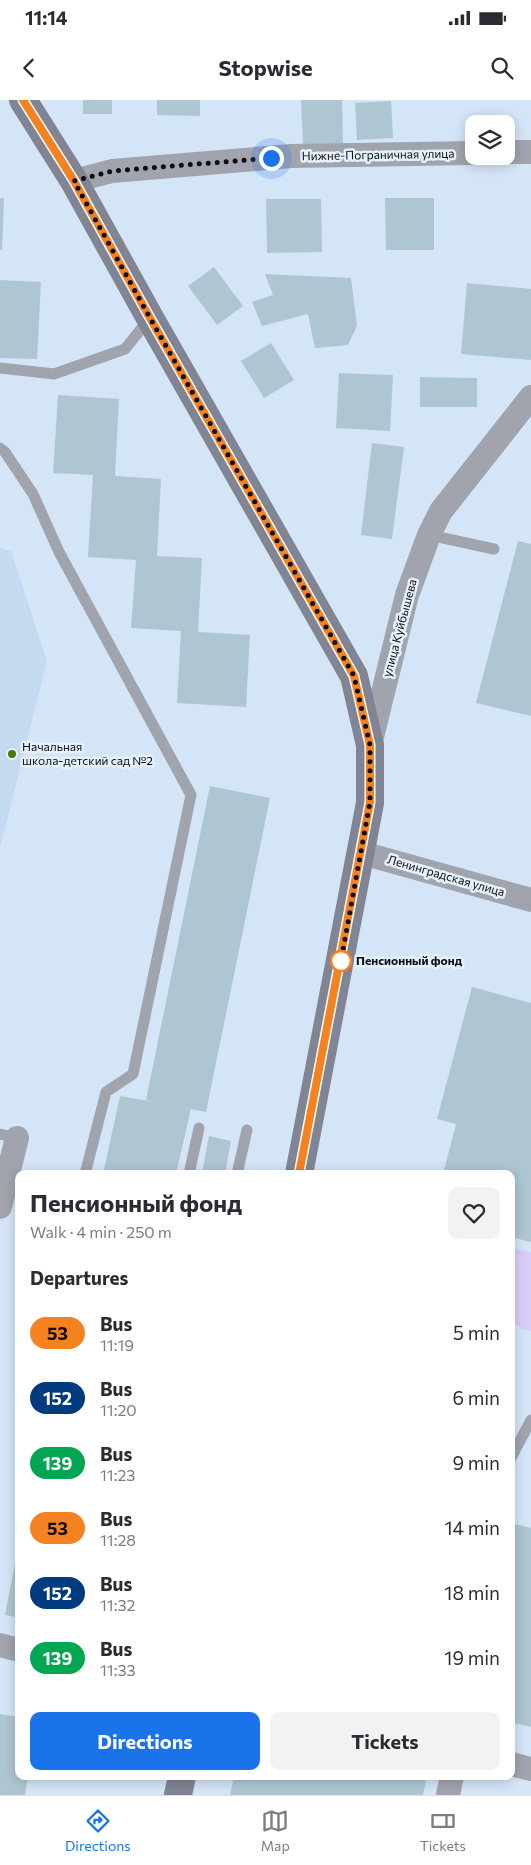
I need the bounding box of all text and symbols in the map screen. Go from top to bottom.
text: 11:14 [25,6,67,29]
icon: back [15,54,43,82]
text: Stopwise [218,54,313,81]
icon: search [488,54,516,82]
map controls [465,115,515,165]
button: layers [465,115,515,165]
your location [259,146,284,171]
street label: Нижне-Пограничная улица [301,146,455,162]
street label: улица Куйбышева [379,577,419,678]
place label: Начальная школа-детский сад №2 [22,739,153,767]
marker: Начальная школа-детский сад №2 [6,748,18,760]
street label: Ленинградская улица [386,852,507,899]
marker: Пенсионный фонд [330,950,352,972]
place label: Пенсионный фонд [356,953,463,967]
button: heart [448,1187,500,1239]
text: Пенсионный фонд [30,1188,242,1217]
text: Walk · 4 min · 250 m [30,1222,172,1241]
text: Departures [30,1266,128,1289]
text: Bus [100,1312,132,1335]
text: 5 min [453,1321,500,1344]
text: 53 [47,1322,68,1344]
text: 11:19 [100,1335,134,1354]
text: Bus [100,1377,132,1400]
text: 6 min [452,1386,500,1409]
text: 152 [43,1387,72,1409]
text: 11:20 [100,1400,137,1419]
text: Bus [100,1442,132,1465]
text: 9 min [452,1451,500,1474]
text: 139 [43,1452,72,1474]
text: 11:23 [100,1465,135,1484]
text: Bus [100,1507,132,1530]
text: 14 min [444,1516,500,1539]
text: 53 [47,1517,68,1539]
text: 11:28 [100,1530,136,1549]
text: Bus [100,1572,132,1595]
text: 18 min [444,1581,500,1604]
text: 152 [43,1582,72,1604]
text: 11:32 [100,1595,135,1614]
text: Bus [100,1637,132,1660]
text: 19 min [444,1646,500,1669]
text: 139 [43,1647,72,1669]
text: 11:33 [100,1660,136,1679]
button: Directions [30,1712,260,1770]
button: Tickets [270,1712,500,1770]
tab: Directions [65,1807,131,1854]
tab: Map [261,1807,290,1854]
tab: Tickets [420,1807,466,1854]

